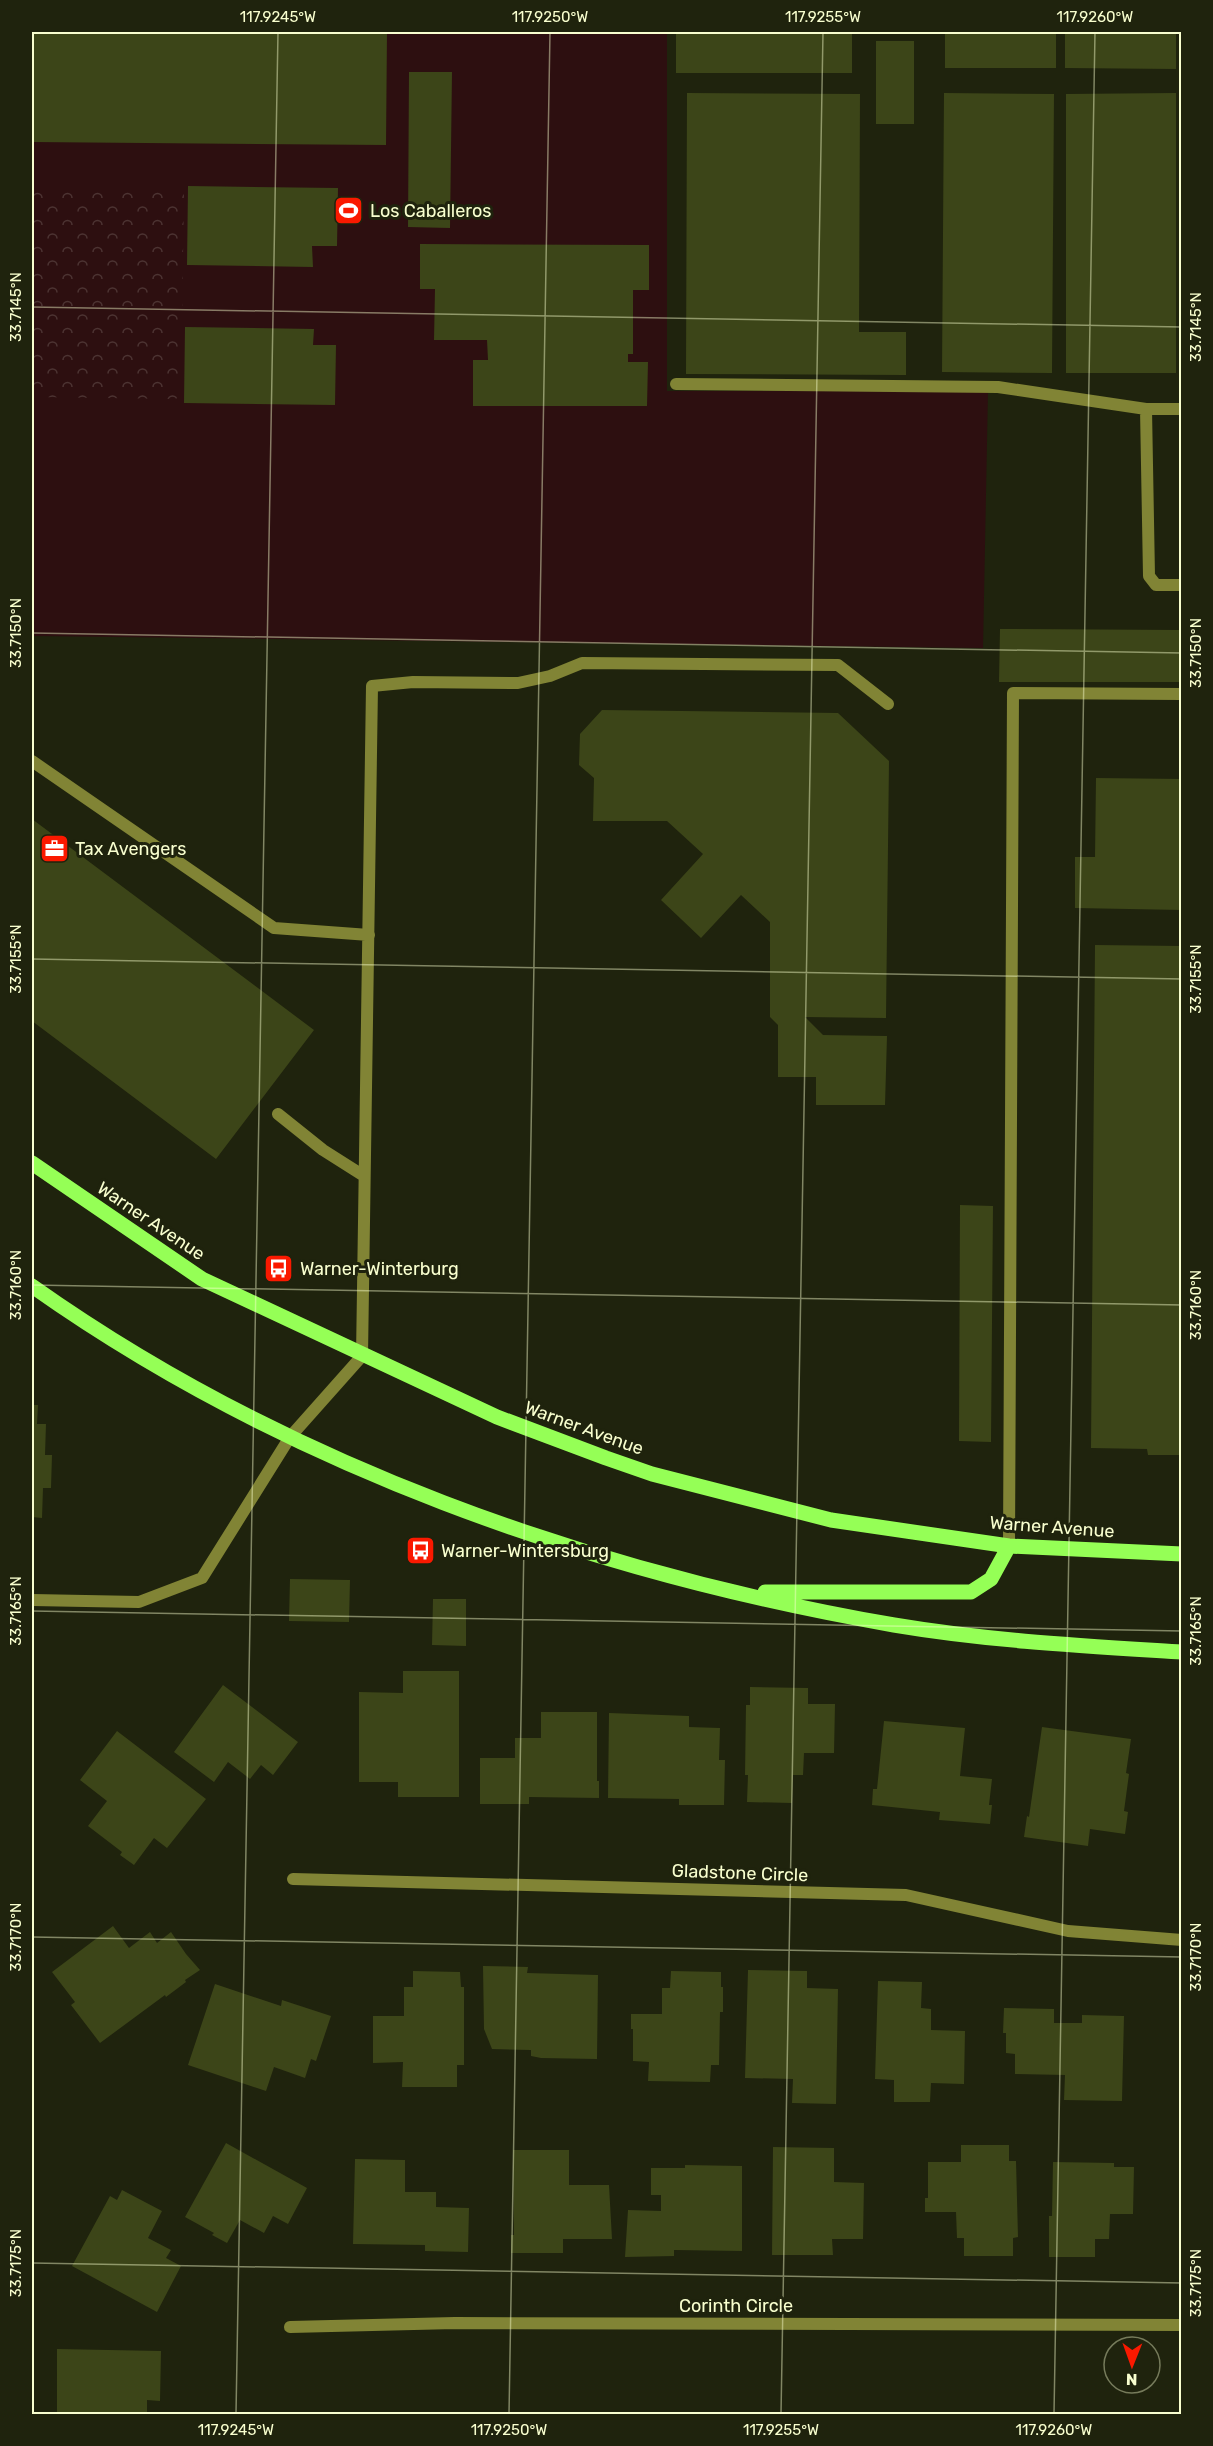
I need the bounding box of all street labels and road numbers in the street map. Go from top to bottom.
street label: Warner Avenue [93,1177,209,1265]
street label: Warner Avenue [521,1396,647,1460]
street label: Warner Avenue [989,1512,1115,1542]
street label: Gladstone Circle [671,1860,809,1886]
street label: Corinth Circle [679,2295,793,2317]

